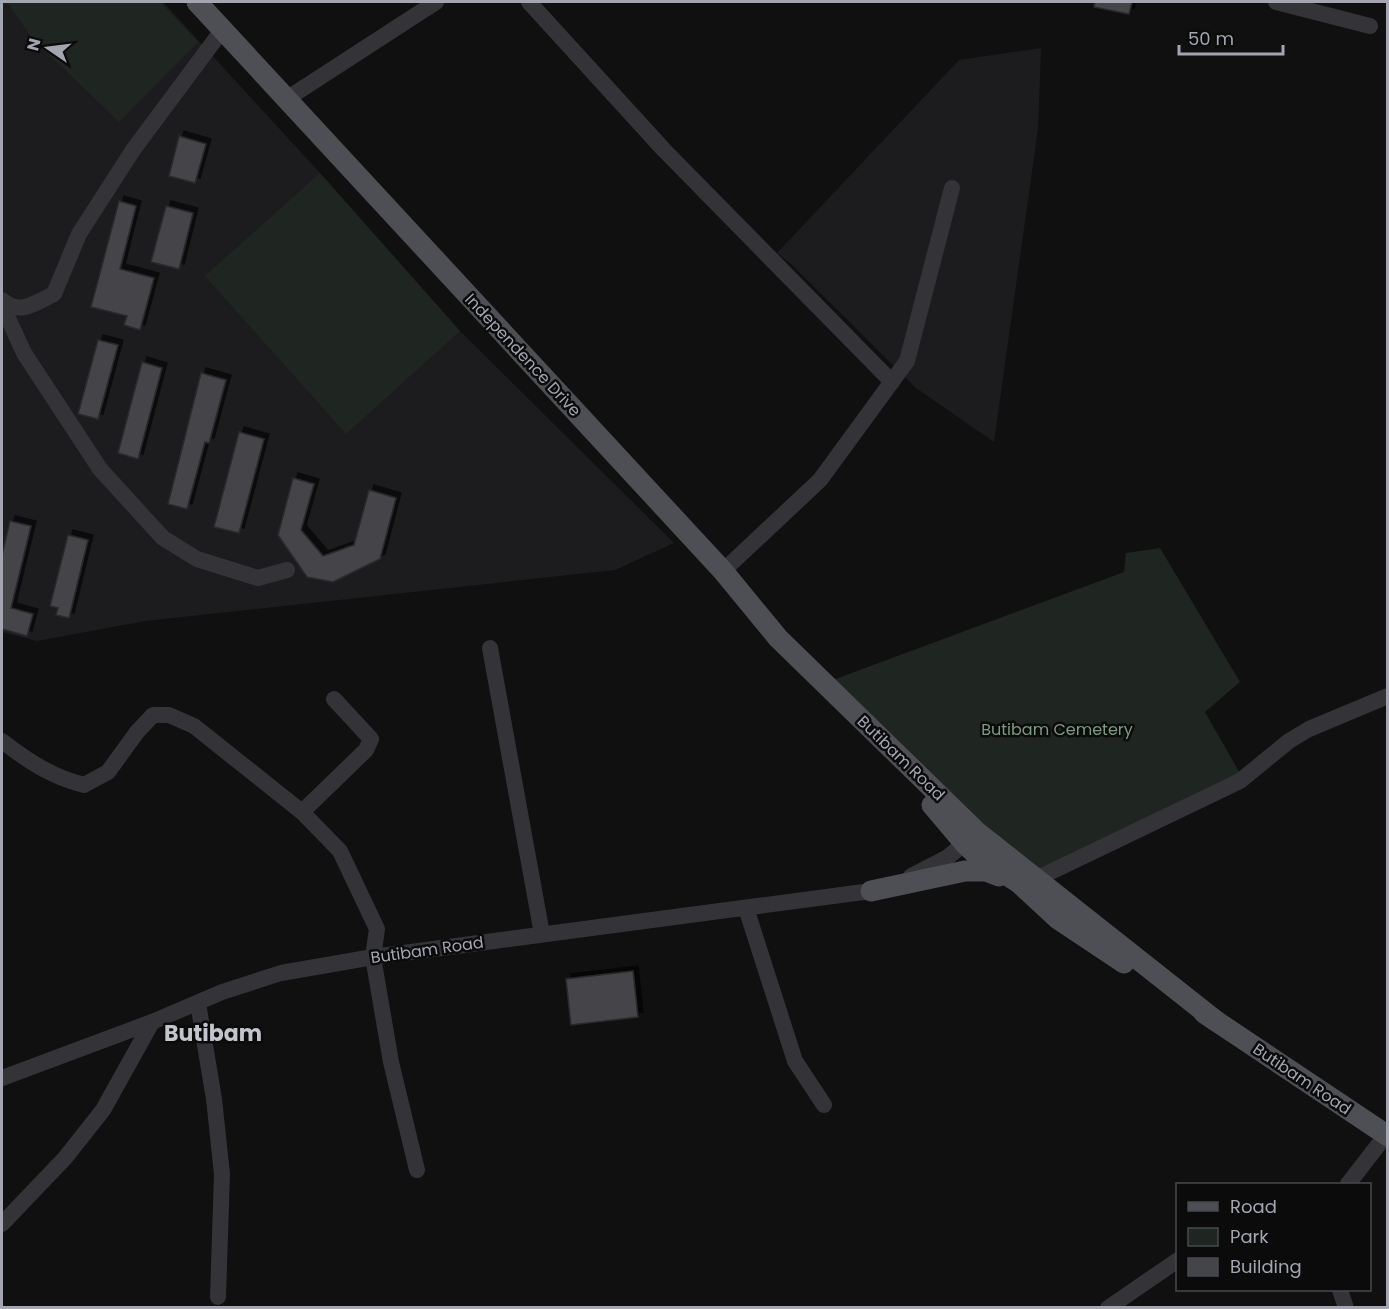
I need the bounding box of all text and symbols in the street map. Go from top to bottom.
north arrow [18,18,78,78]
scale bar [1179,18,1282,56]
text: 50 m [1188,26,1234,51]
text: N [21,36,47,53]
street label: Independence Drive [460,288,586,422]
street label: Butibam Road [852,710,950,806]
park label: Butibam Cemetery [981,718,1133,741]
street label: Butibam Road [369,931,485,969]
district label: Butibam [164,1018,262,1049]
street label: Butibam Road [1248,1038,1356,1120]
legend [1176,1183,1371,1291]
text: Road [1230,1194,1277,1219]
text: Park [1230,1224,1269,1249]
text: Building [1230,1254,1302,1279]

